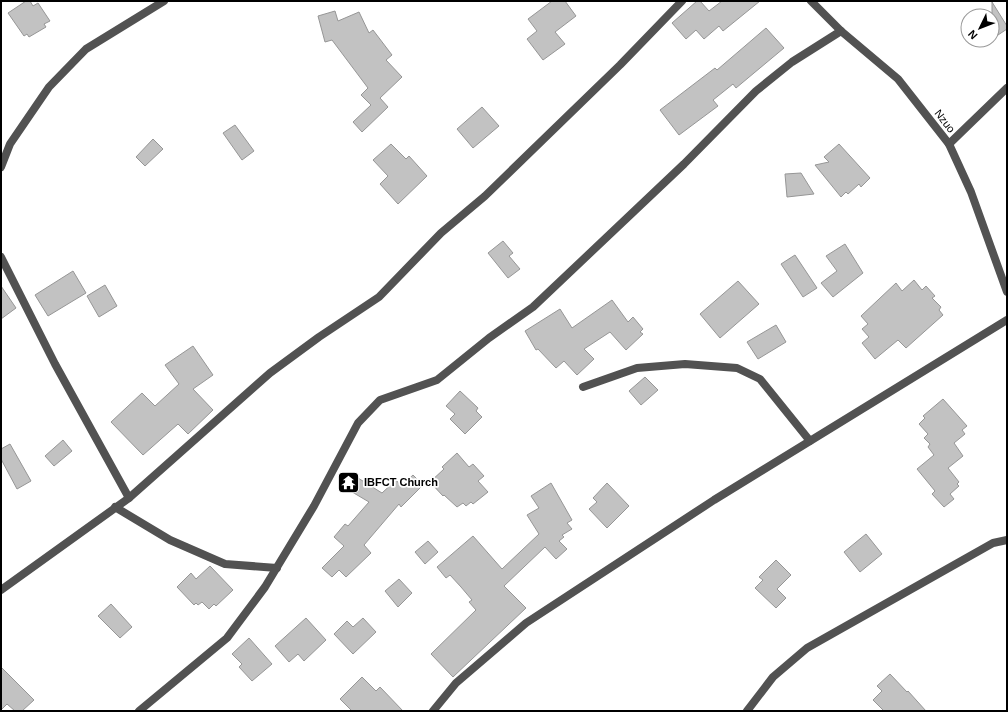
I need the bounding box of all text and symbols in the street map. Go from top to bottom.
north arrow [960,8,1000,48]
text: N [966,28,980,42]
street label: Nzuo [932,107,958,135]
temple icon: IBFCT Church [335,469,361,495]
place label: IBFCT Church [364,476,438,488]

